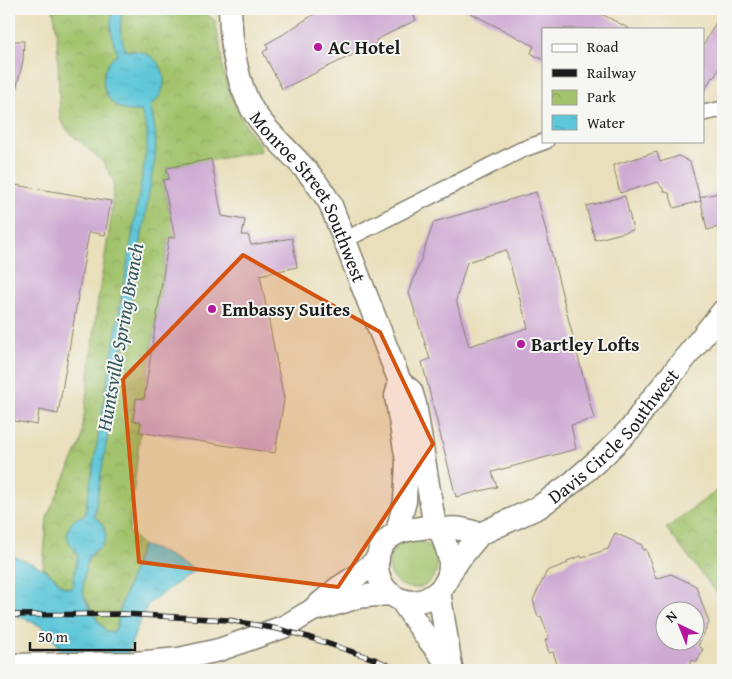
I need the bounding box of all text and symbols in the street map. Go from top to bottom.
legend [542,28,704,142]
place label: AC Hotel [328,33,401,61]
text: Road [587,36,618,57]
marker: AC Hotel [312,41,324,53]
text: Railway [587,62,637,83]
text: Park [587,86,616,107]
street label: Monroe Street Southwest [243,105,374,287]
text: Water [587,112,625,133]
water label: Huntsville Spring Branch [88,240,150,434]
place label: Embassy Suites [222,295,350,323]
marker: Embassy Suites [206,303,218,315]
place label: Bartley Lofts [531,330,640,358]
marker: Bartley Lofts [515,338,527,350]
street label: Davis Circle Southwest [542,362,686,510]
north arrow [654,602,704,652]
text: N [661,606,682,627]
scale bar [30,619,135,651]
text: 50 m [38,626,69,647]

